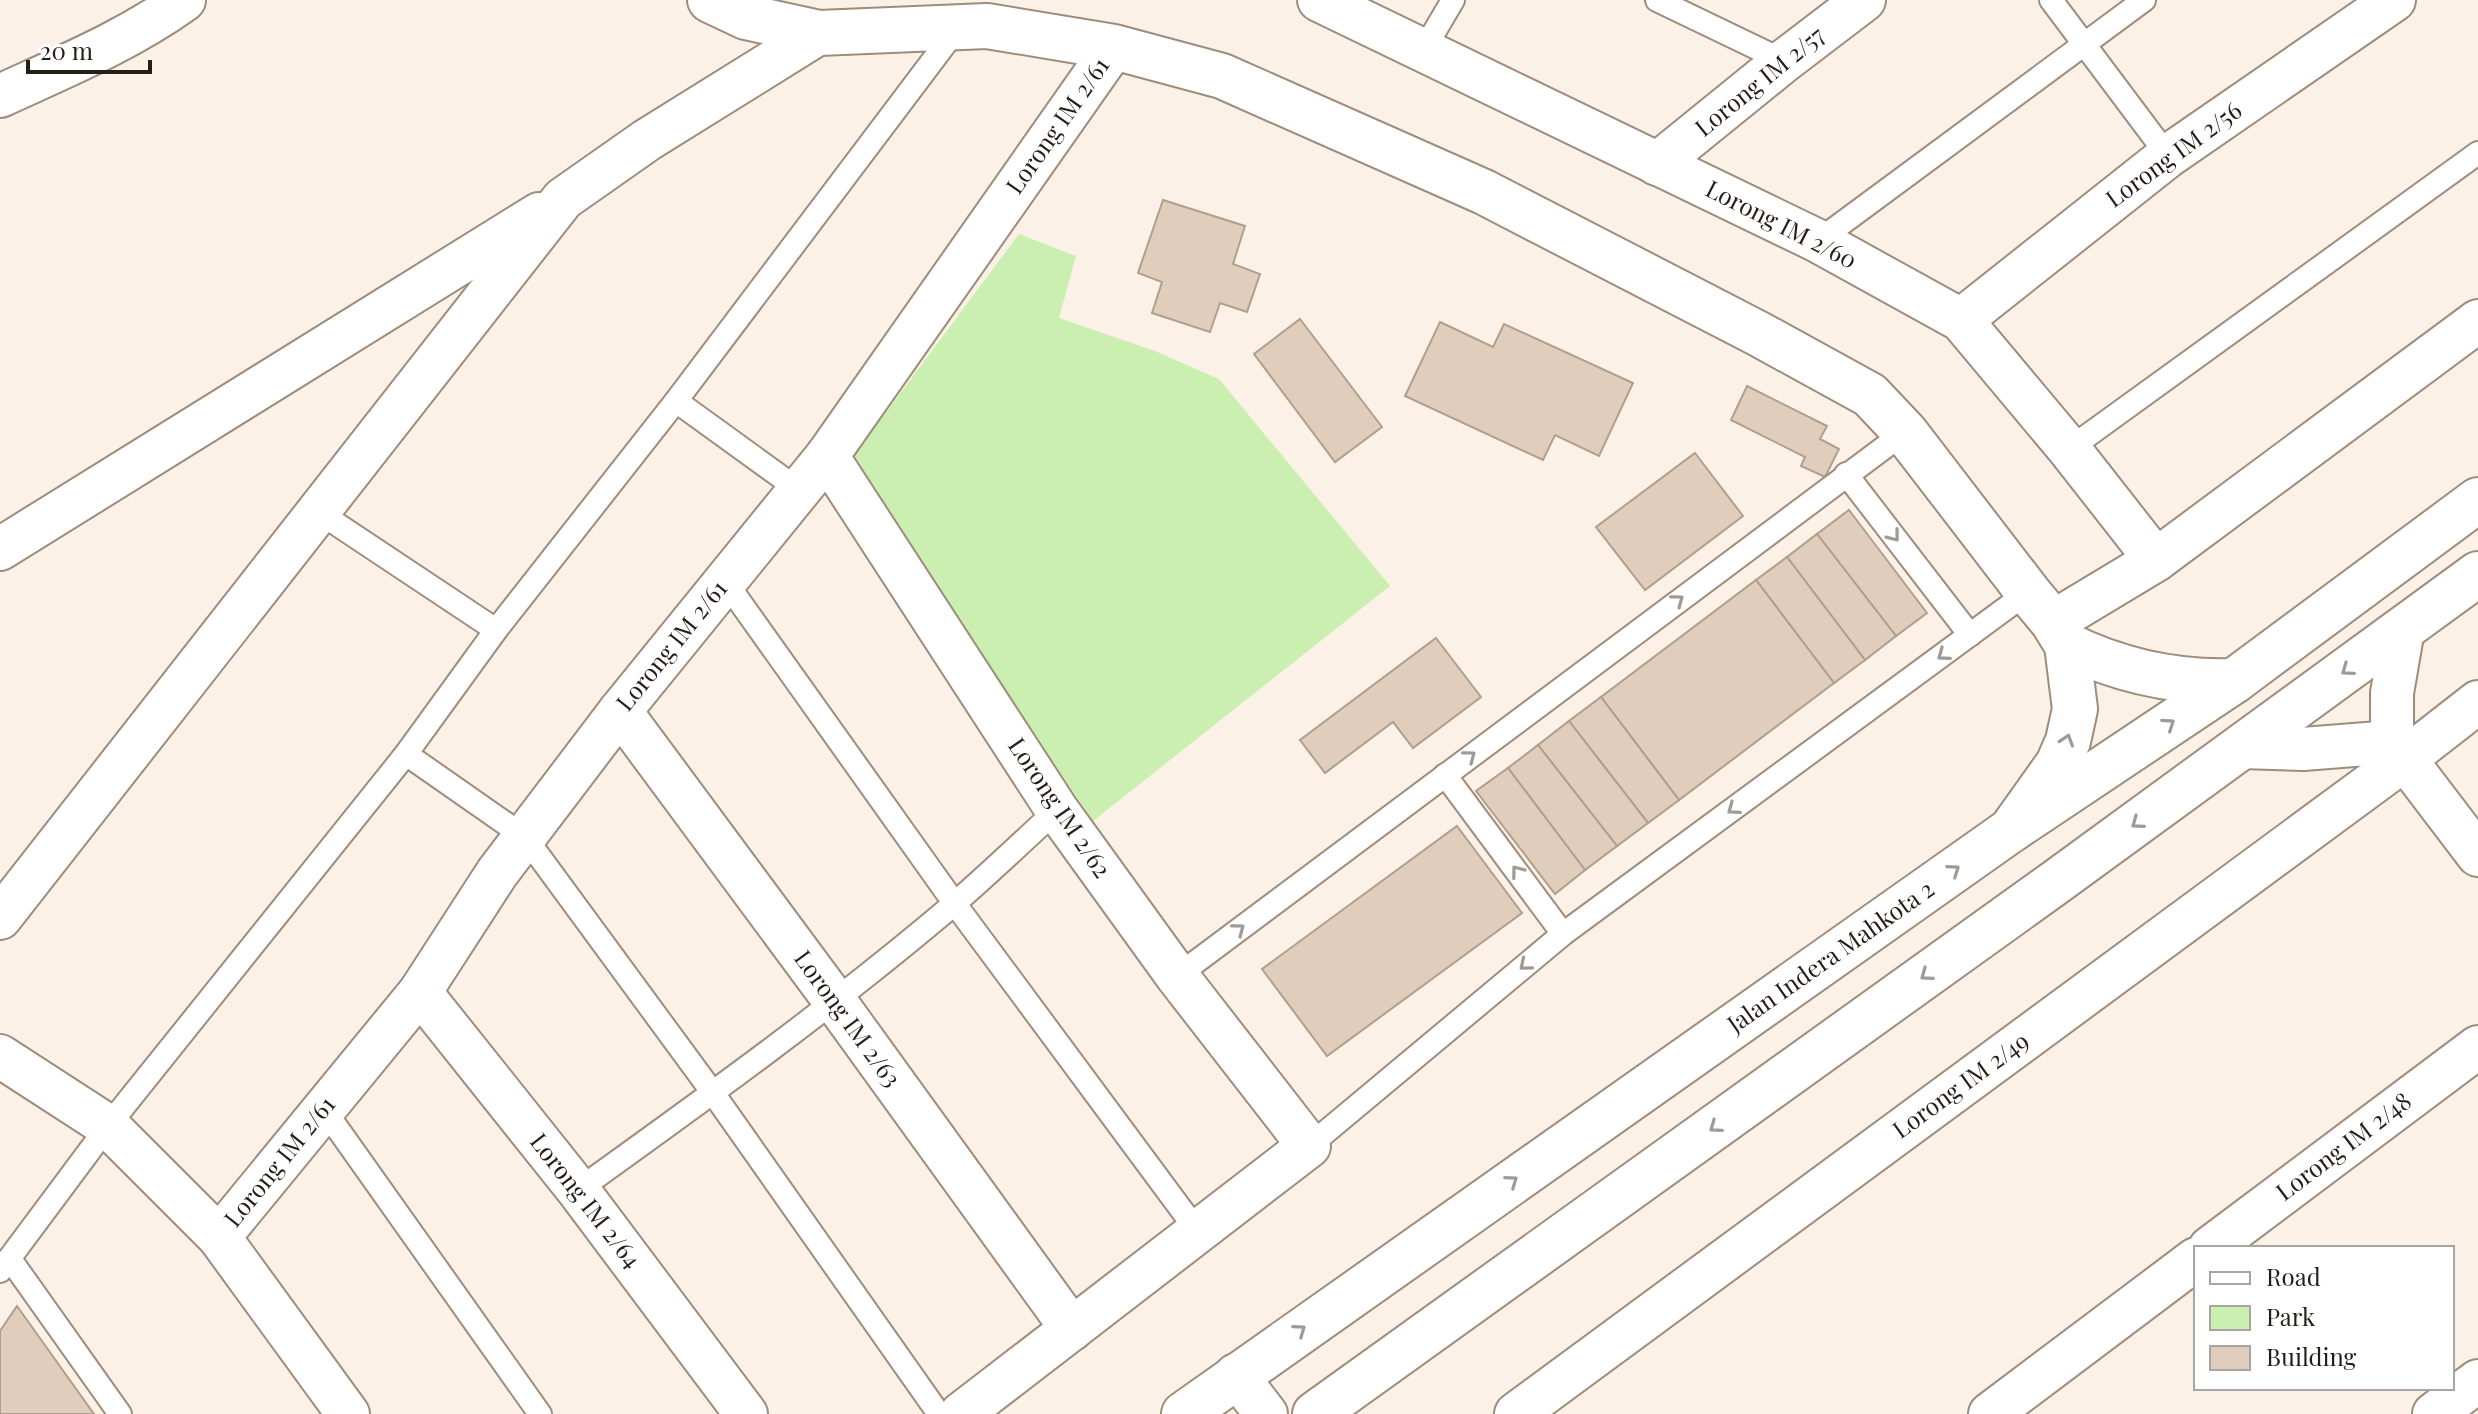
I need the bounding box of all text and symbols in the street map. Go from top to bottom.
street label: Lorong IM 2/57 [1687,18,1830,143]
scale bar [28,24,150,74]
text: 20 m [40,34,93,66]
street label: Lorong IM 2/61 [997,50,1115,199]
street label: Lorong IM 2/56 [2098,93,2247,214]
street label: Lorong IM 2/60 [1701,171,1863,275]
one-way arrow [1884,527,1898,542]
street label: Lorong IM 2/61 [608,573,733,717]
one-way arrow [1669,596,1684,610]
one-way arrow [1937,646,1951,660]
one-way arrow [2341,660,2356,675]
one-way arrow [2161,719,2175,734]
street label: Lorong IM 2/62 [1002,731,1119,883]
one-way arrow [2058,734,2074,747]
one-way arrow [1461,752,1476,766]
one-way arrow [1727,799,1742,814]
one-way arrow [2131,813,2146,828]
one-way arrow [1945,865,1960,880]
one-way arrow [1512,866,1526,880]
street label: Jalan Indera Mahkota 2 [1719,872,1940,1039]
one-way arrow [1231,924,1245,938]
street label: Lorong IM 2/63 [788,943,909,1093]
one-way arrow [1520,955,1535,970]
one-way arrow [1920,965,1935,980]
street label: Lorong IM 2/49 [1885,1024,2034,1145]
street label: Lorong IM 2/48 [2269,1084,2417,1207]
street label: Lorong IM 2/61 [216,1089,341,1233]
one-way arrow [1709,1117,1723,1132]
street label: Lorong IM 2/64 [524,1126,649,1274]
one-way arrow [1504,1176,1518,1190]
legend [2194,1246,2454,1390]
text: Road [2266,1260,2321,1292]
text: Park [2266,1300,2316,1332]
one-way arrow [1291,1325,1305,1340]
text: Building [2266,1340,2357,1372]

